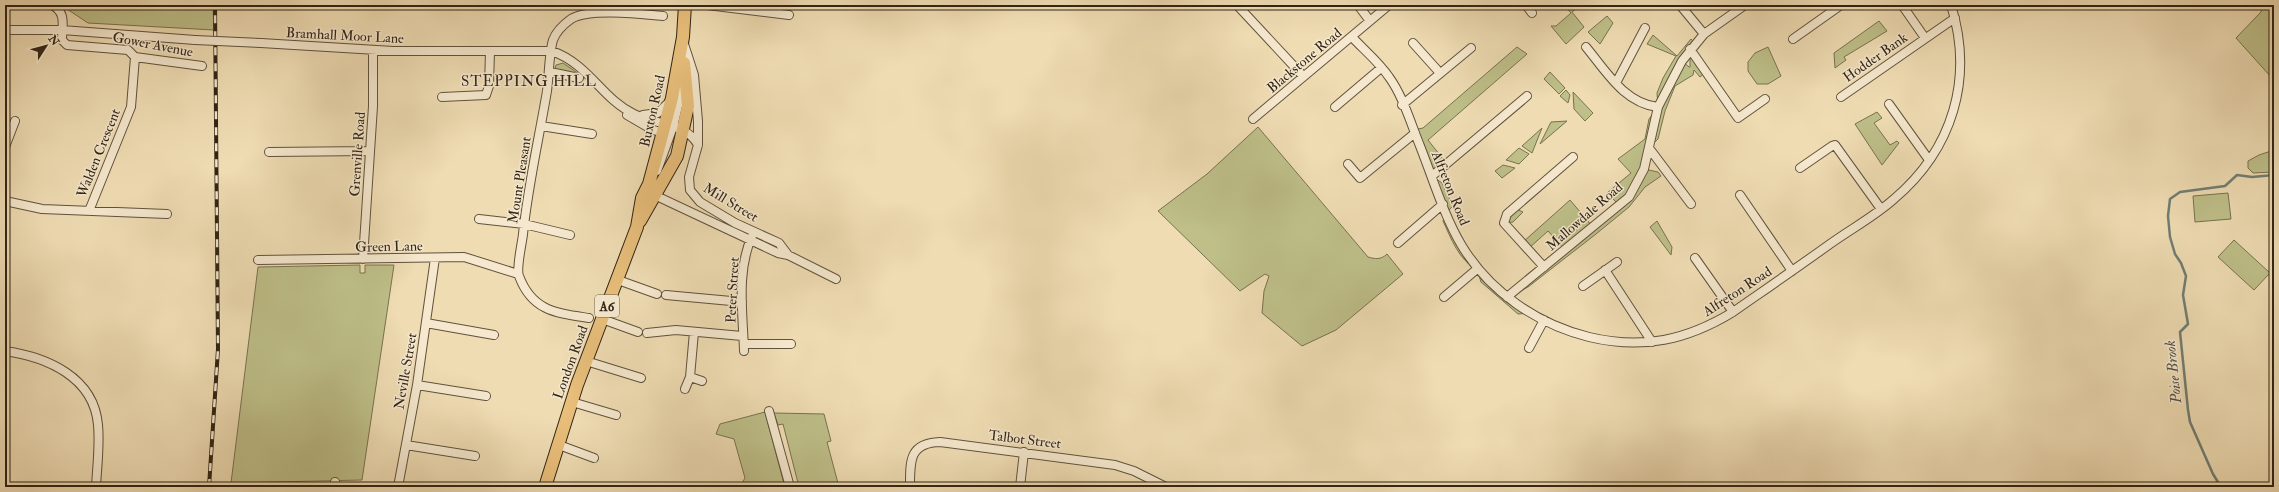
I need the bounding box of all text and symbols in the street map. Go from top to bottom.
street label: Bramhall Moor Lane [286,24,405,47]
street label: Blackstone Road [1264,24,1345,96]
north arrow [26,26,66,66]
street label: Gower Avenue [111,28,195,61]
street label: Hodder Bank [1840,29,1911,86]
text: N [45,32,63,49]
district label: STEPPING HILL [461,72,597,91]
street label: Buxton Road [636,73,669,149]
street label: Walden Crescent [73,106,124,201]
street label: Grenville Road [346,111,369,197]
street label: Mount Pleasant [504,135,535,225]
street label: Alfreton Road [1428,148,1473,228]
street label: Mallowdale Road [1543,178,1626,254]
street label: Mill Street [700,179,762,226]
street label: Green Lane [355,237,423,256]
street label: Peter Street [722,256,743,323]
street label: Alfreton Road [1699,263,1775,321]
road number: A6 [595,295,619,317]
street label: London Road [549,323,592,401]
street label: Neville Street [390,331,421,411]
water label: Poise Brook [2161,339,2186,405]
street label: Talbot Street [988,427,1063,452]

